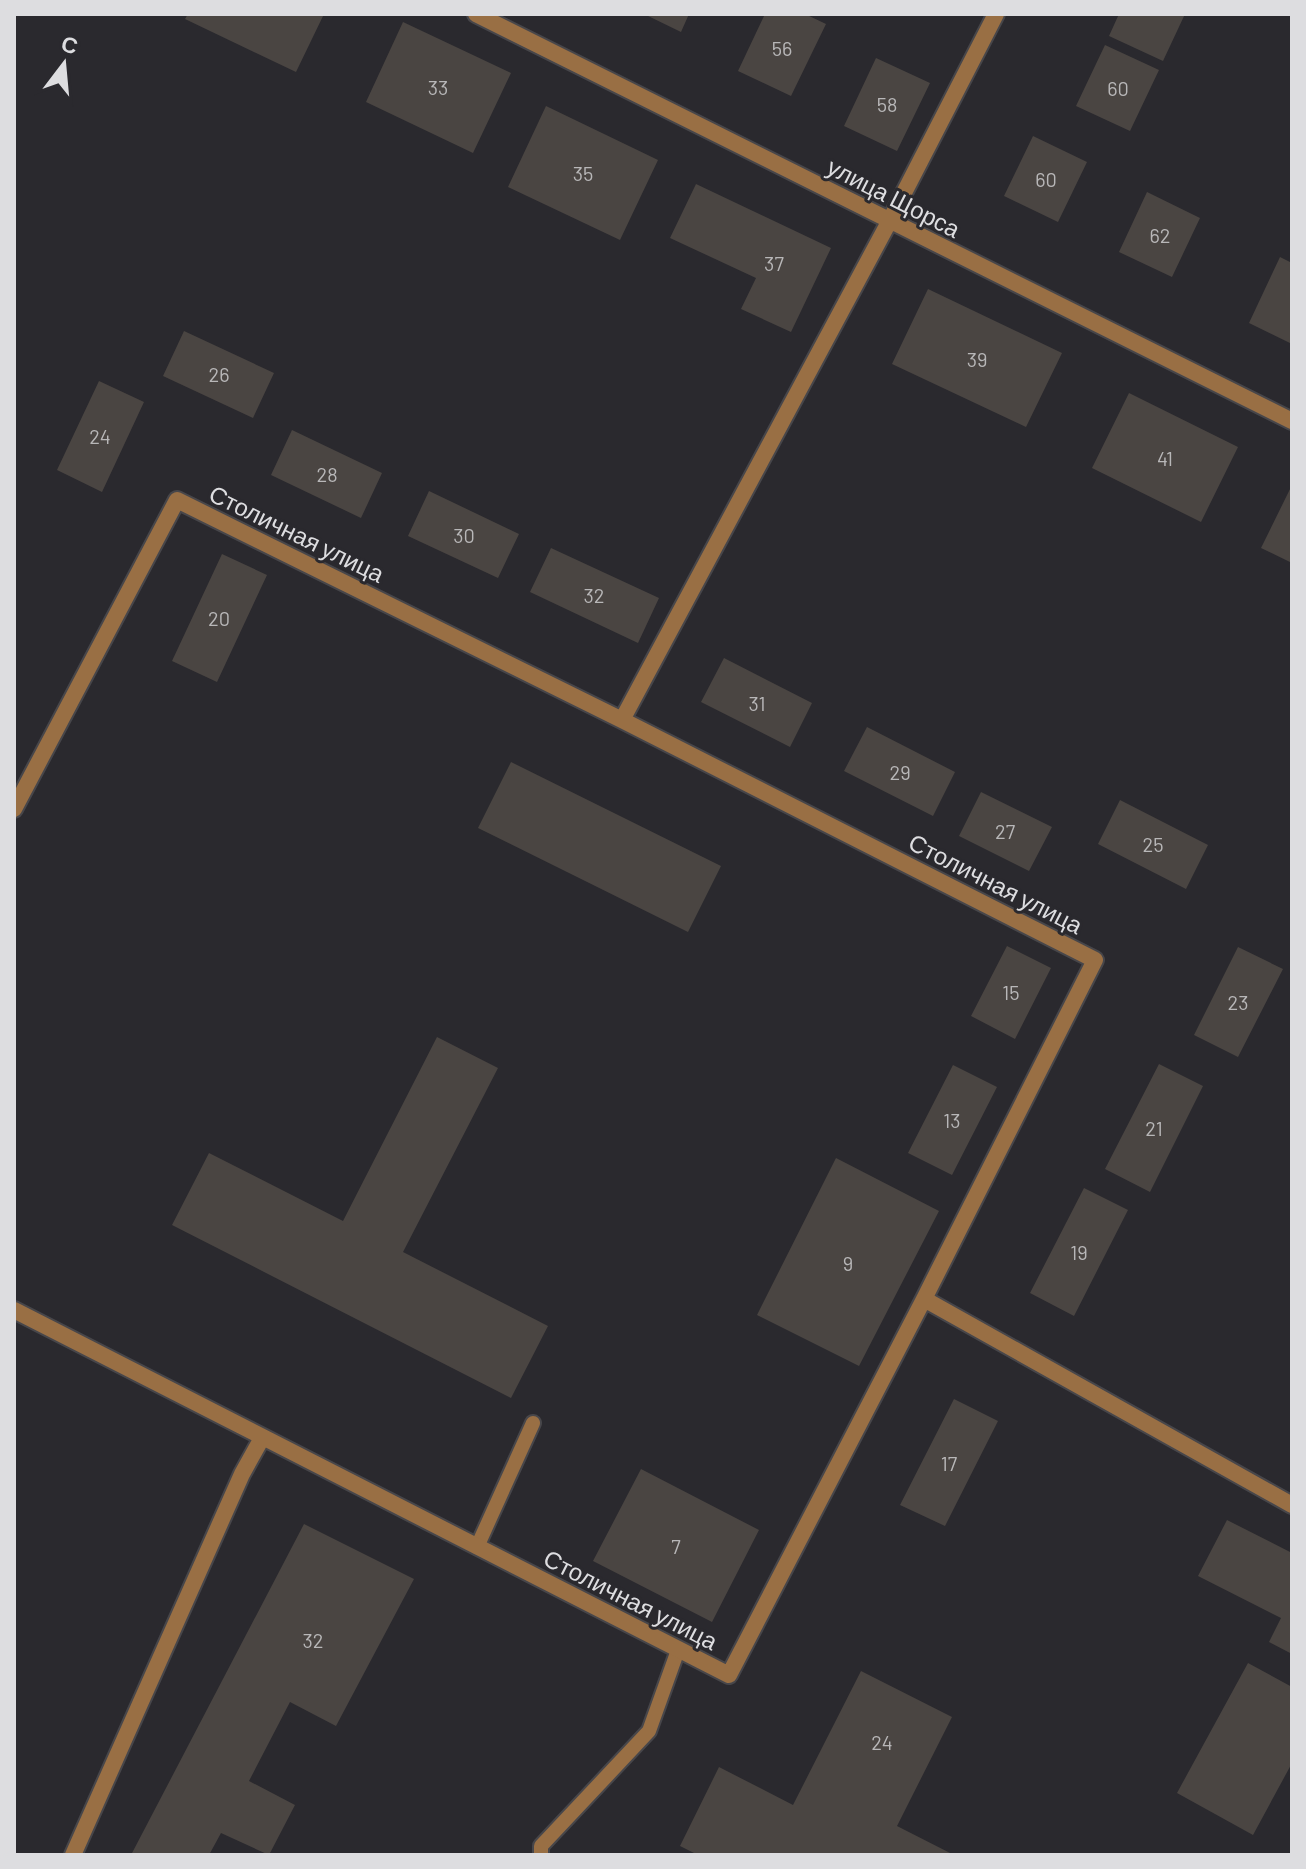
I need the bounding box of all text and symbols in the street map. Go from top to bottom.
north arrow [24,24,104,104]
text: С [59,29,81,59]
house number: 56 [772,36,792,60]
house number: 33 [428,75,448,99]
house number: 60 [1107,76,1129,100]
house number: 58 [877,92,897,116]
street label: улица Щорса [823,151,966,243]
house number: 35 [573,161,593,185]
house number: 60 [1035,167,1057,191]
house number: 62 [1149,223,1171,247]
house number: 37 [764,251,784,275]
house number: 39 [967,347,987,371]
house number: 26 [208,362,230,386]
house number: 24 [89,424,111,448]
house number: 41 [1157,446,1173,470]
house number: 28 [316,462,338,486]
street label: Столичная улица [205,478,390,588]
house number: 30 [453,523,475,547]
house number: 32 [583,583,605,607]
house number: 20 [208,606,230,630]
house number: 31 [748,691,766,715]
house number: 29 [889,760,911,784]
house number: 27 [995,819,1016,843]
street label: Столичная улица [904,827,1088,940]
house number: 25 [1143,832,1164,856]
house number: 15 [1002,980,1020,1004]
house number: 23 [1228,990,1248,1014]
house number: 13 [943,1108,961,1132]
house number: 21 [1145,1116,1163,1140]
house number: 19 [1070,1240,1088,1264]
house number: 9 [843,1251,853,1275]
house number: 17 [941,1451,958,1475]
house number: 7 [671,1534,681,1558]
street label: Столичная улица [539,1543,723,1656]
house number: 32 [302,1628,324,1652]
house number: 24 [871,1730,893,1754]

